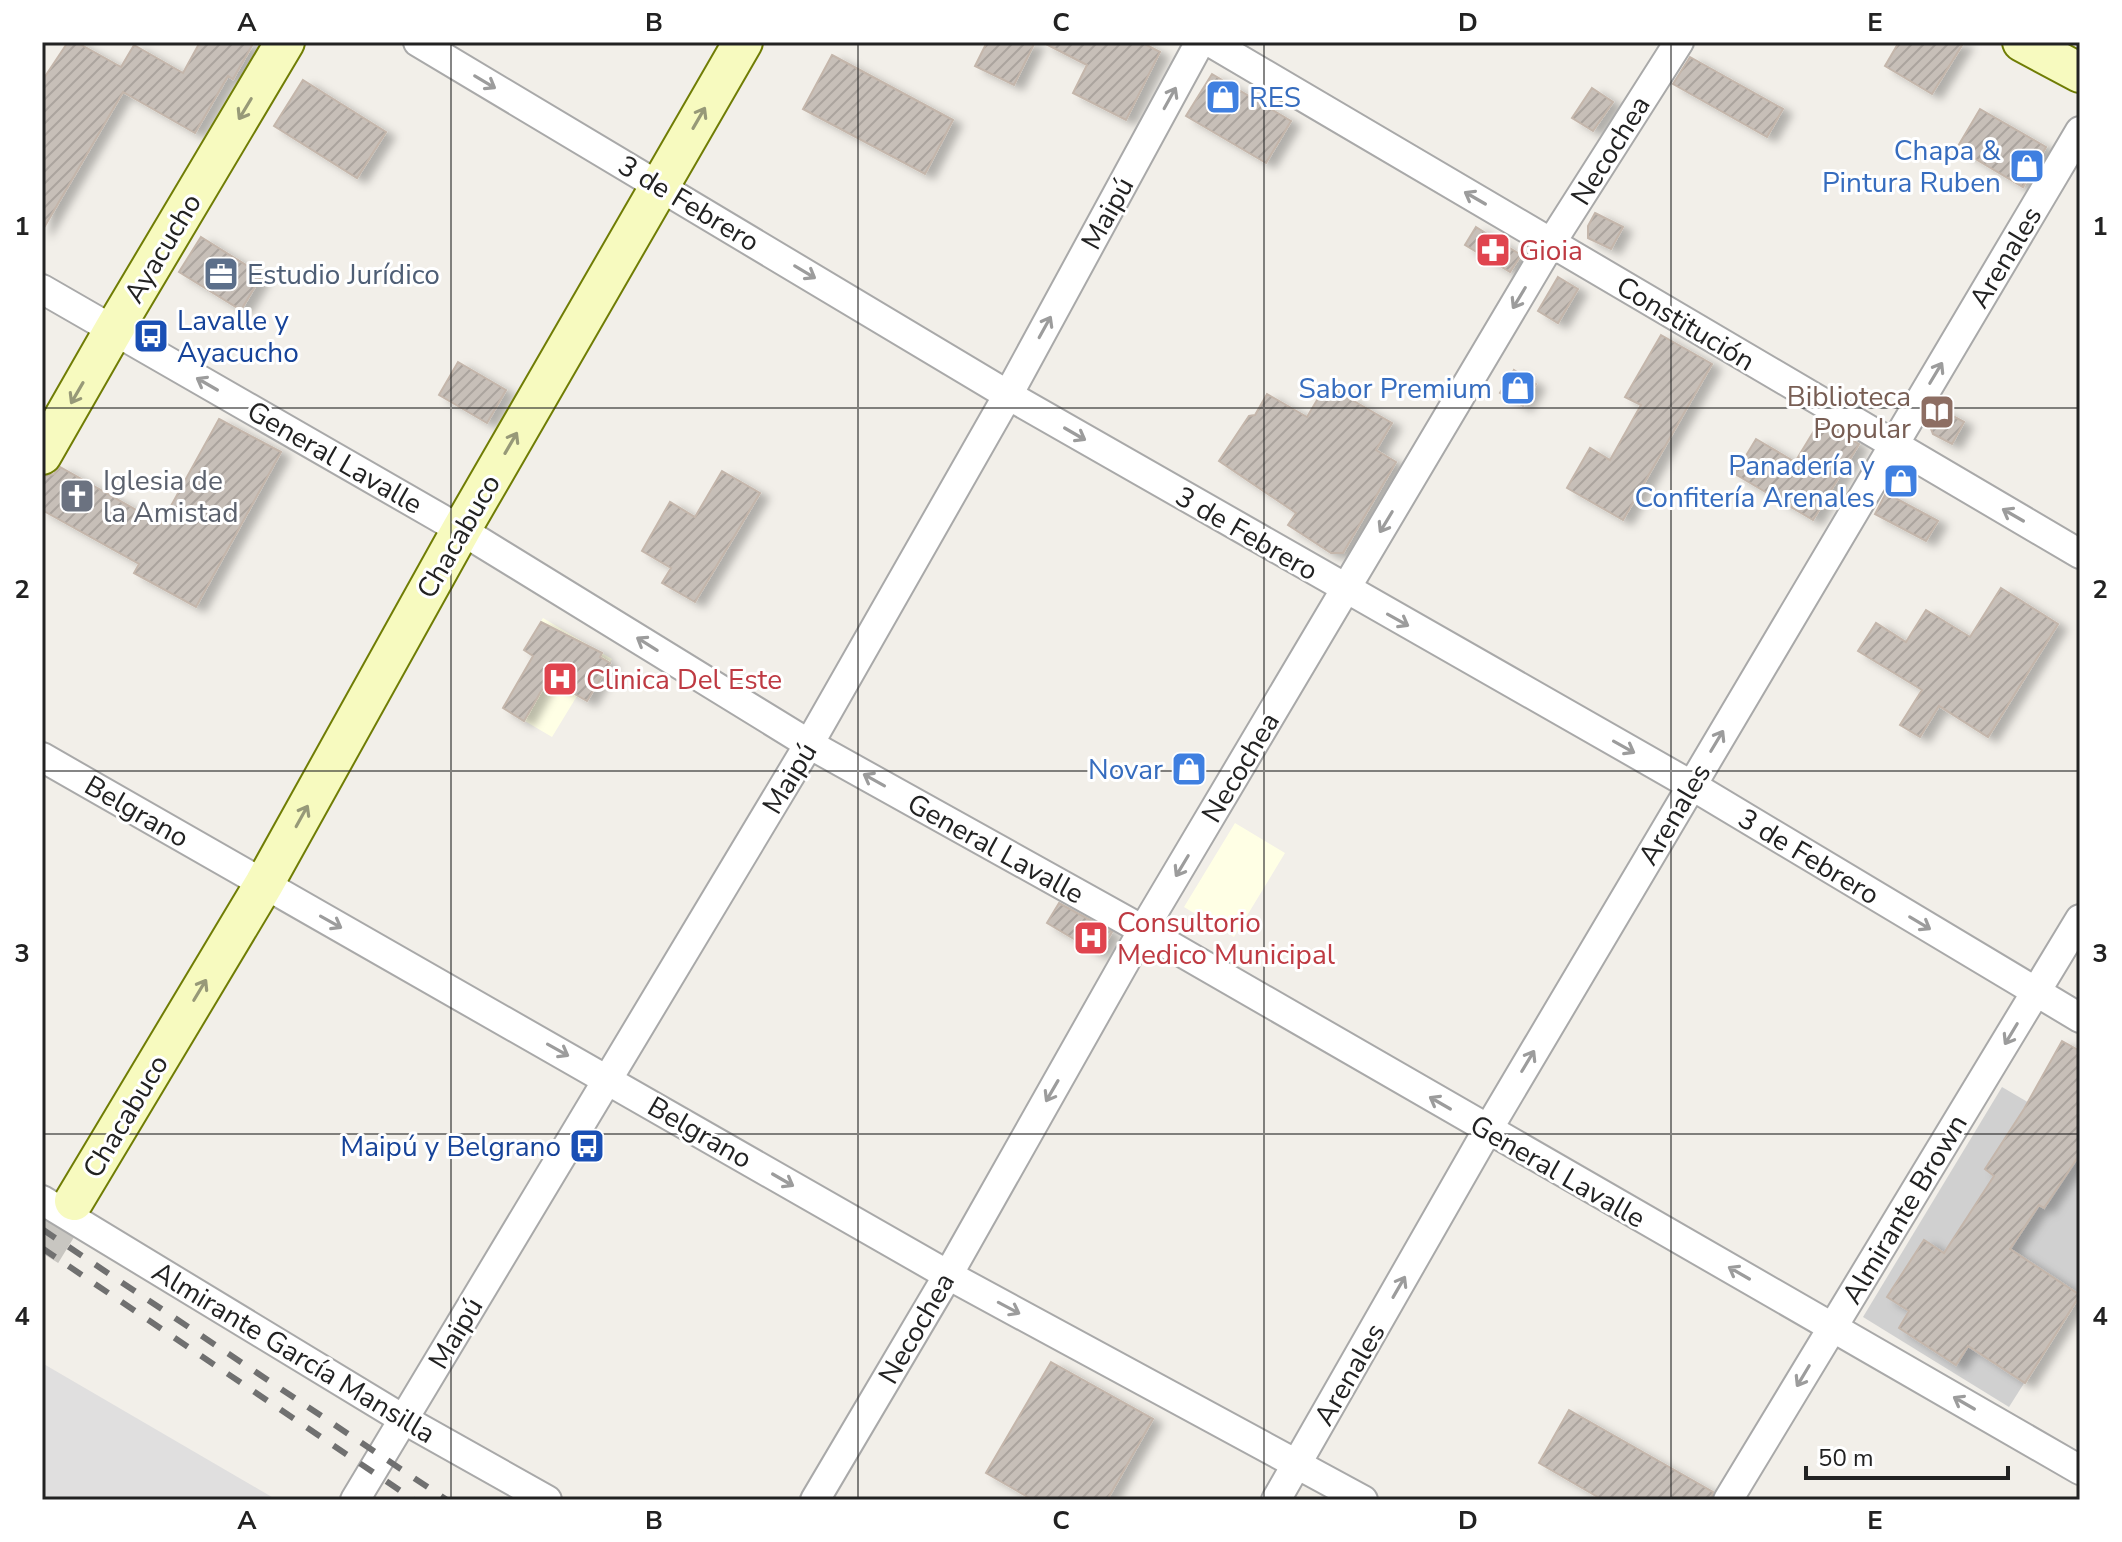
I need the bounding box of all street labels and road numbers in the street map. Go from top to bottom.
street label: Necochea [1562,89,1659,213]
street label: 3 de Febrero [611,147,766,261]
street label: Maipú [1073,170,1143,257]
street label: Ayacucho [115,187,210,310]
street label: Arenales [1961,200,2051,315]
street label: Constitución [1609,268,1762,380]
street label: General Lavalle [240,392,429,523]
street label: Chacabuco [408,467,510,606]
street label: 3 de Febrero [1168,478,1325,590]
street label: Necochea [1193,705,1289,830]
street label: Maipú [754,736,826,821]
street label: Arenales [1630,757,1720,872]
street label: Belgrano [77,767,196,857]
street label: General Lavalle [900,785,1091,913]
street label: 3 de Febrero [1731,800,1886,914]
street label: Chacabuco [74,1048,178,1185]
street label: Belgrano [640,1088,759,1178]
street label: General Lavalle [1463,1106,1652,1237]
street label: Almirante Brown [1833,1108,1977,1312]
street label: Almirante García Mansilla [145,1253,442,1453]
street label: Necochea [870,1266,964,1391]
street label: Maipú [420,1291,492,1376]
street label: Arenales [1305,1316,1394,1433]

